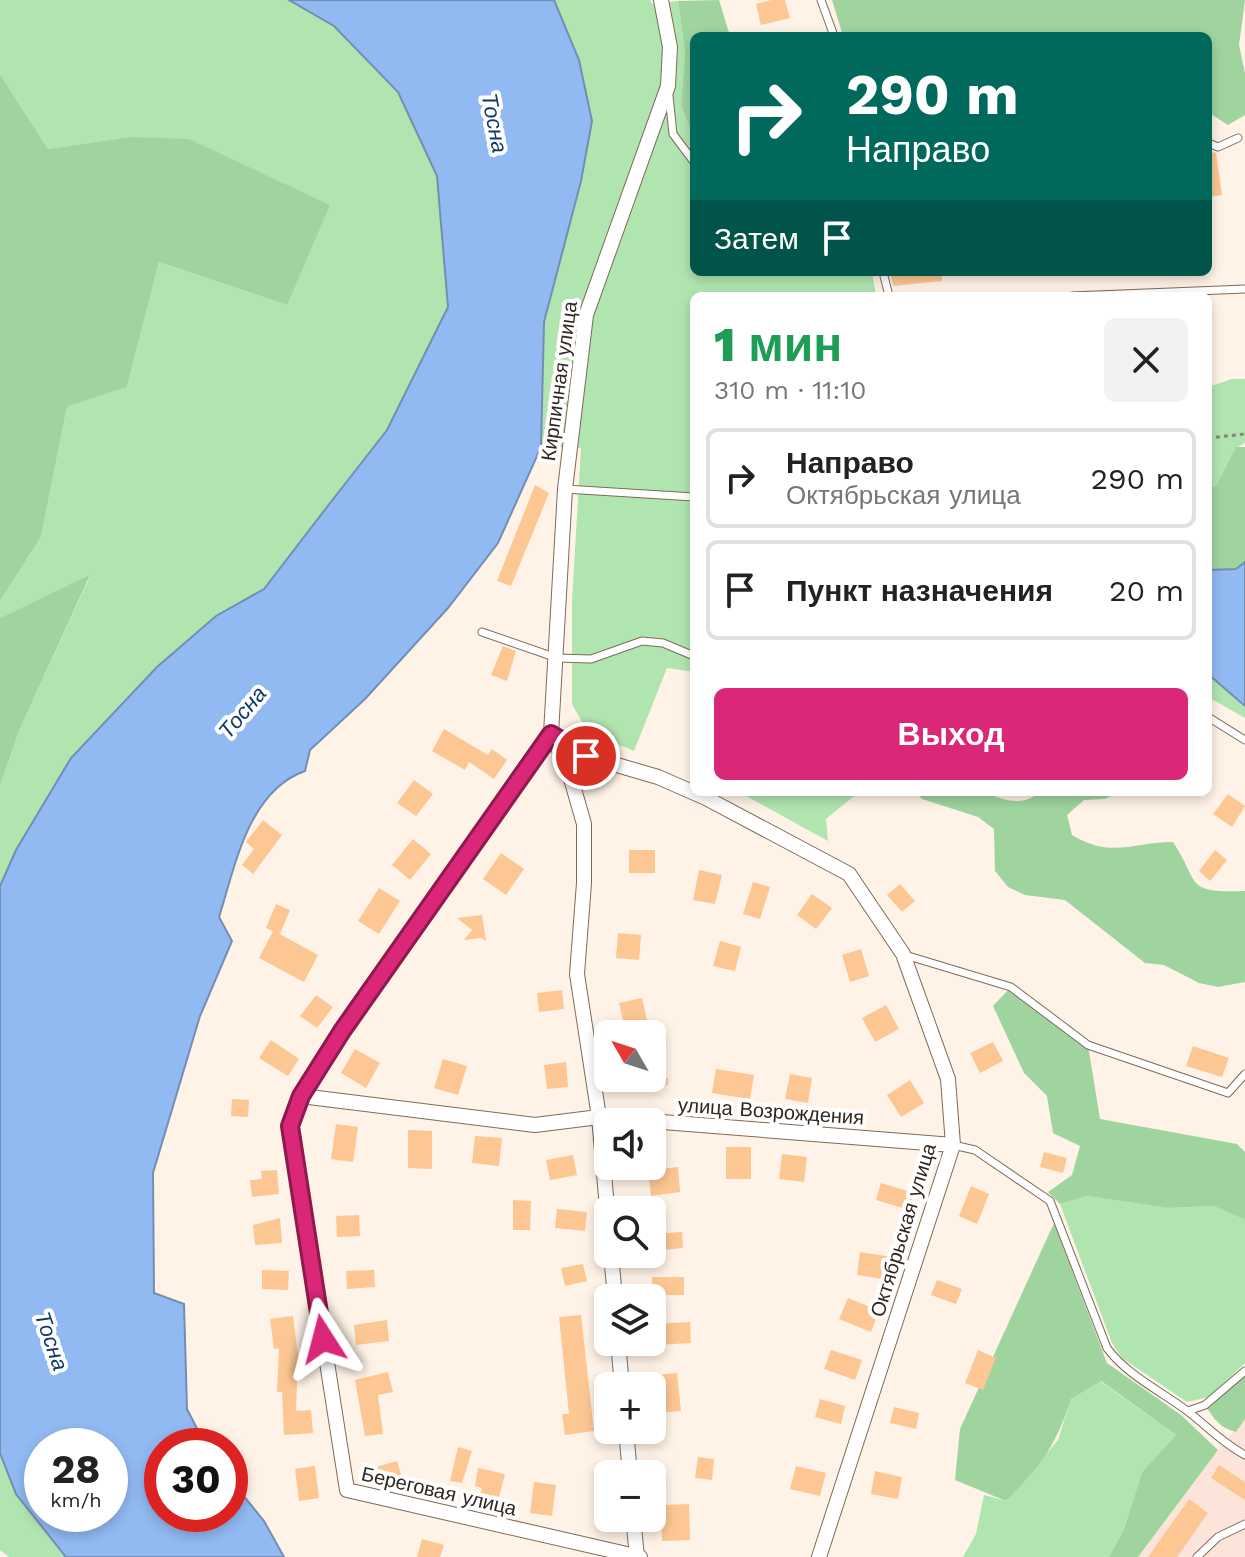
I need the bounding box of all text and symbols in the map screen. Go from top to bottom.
text: 290 m [846,62,1019,128]
icon: right [714,64,818,168]
water label: Тосна [476,91,513,155]
text: Направо [846,129,990,171]
icon: arrive [815,216,859,260]
text: Затем [714,221,799,256]
street label: Кирпичная улица [536,299,582,462]
text: 1 мин [714,316,842,373]
button: close [1104,318,1188,402]
text: 310 m · 11:10 [714,375,867,405]
text: Направо [786,445,914,480]
icon: right [718,456,762,500]
text: 290 m [1091,461,1184,496]
text: Октябрьская улица [786,480,1021,510]
icon: arrive [718,568,762,612]
text: Пункт назначения [786,573,1053,608]
text: 20 m [1109,573,1184,608]
water label: Тосна [213,681,271,743]
button: Выход [714,688,1188,780]
pin [552,722,620,790]
icon: arrive [564,734,608,778]
north arrow [594,1020,666,1092]
map controls [594,1020,666,1532]
street label: улица Возрождения [677,1093,865,1129]
button: sound [594,1108,666,1180]
street label: Октябрьская улица [865,1139,941,1320]
button: search [594,1196,666,1268]
button: layers [594,1284,666,1356]
position arrow [281,1297,365,1381]
water label: Тосна [30,1309,73,1374]
button: + [594,1372,666,1444]
speed limit sign: 30 [144,1428,248,1532]
text: 28 [52,1446,100,1493]
button: − [594,1460,666,1532]
street label: Береговая улица [359,1461,520,1521]
text: km/h [50,1488,102,1512]

